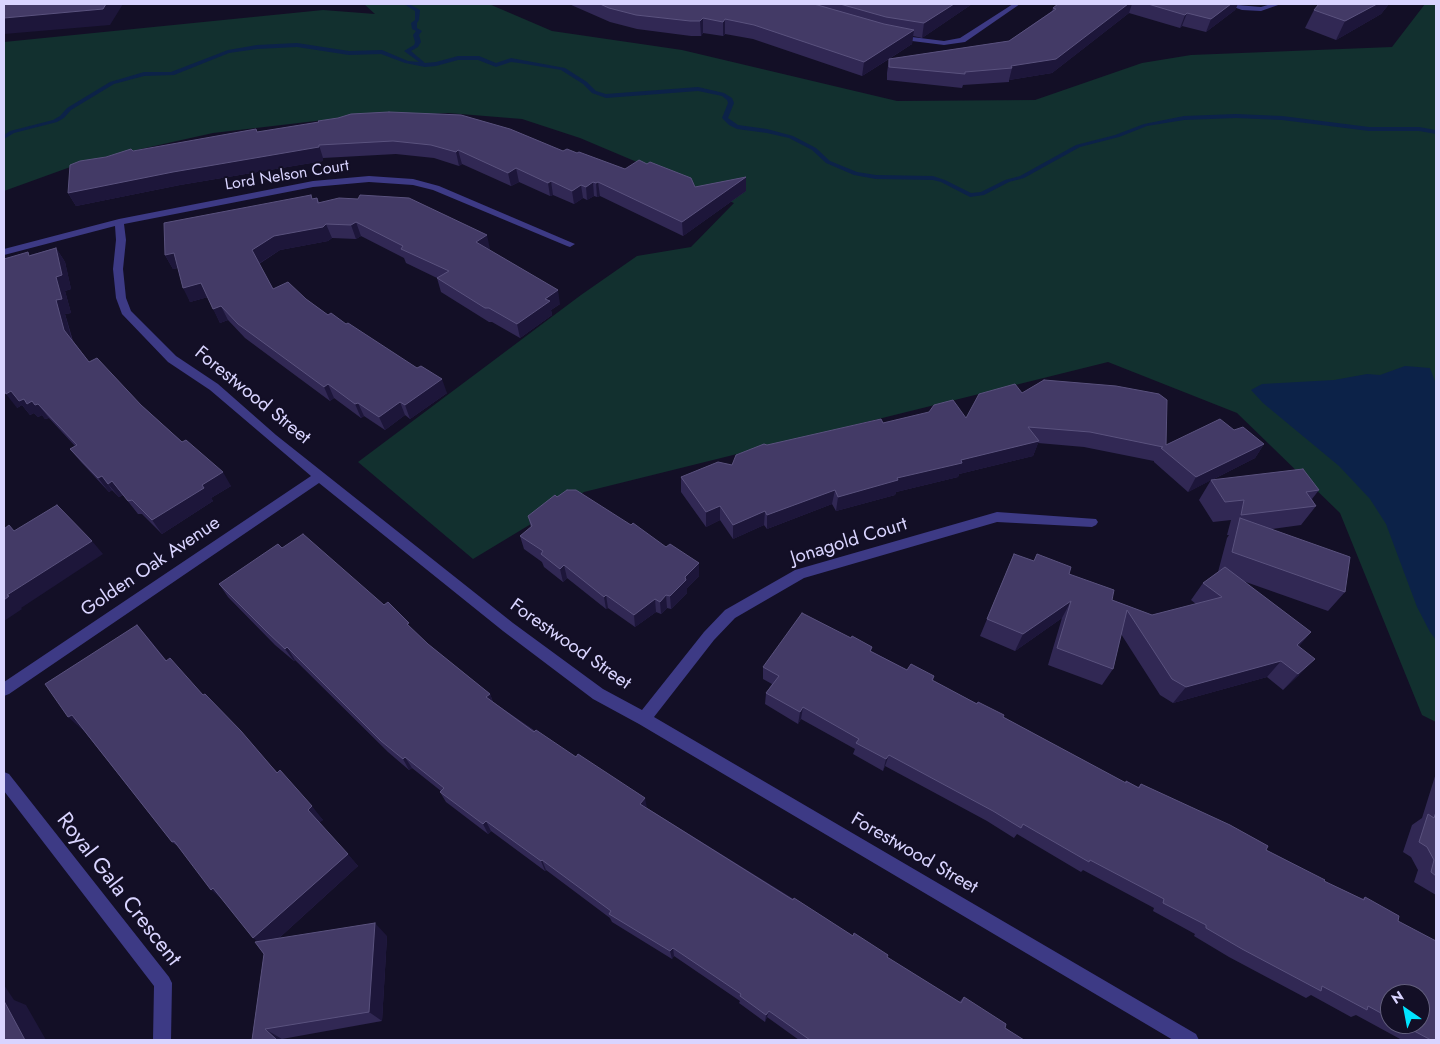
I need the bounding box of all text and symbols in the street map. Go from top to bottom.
street label: Lord Nelson Court [224,157,350,195]
street label: Forestwood Street [189,342,315,450]
street label: Golden Oak Avenue [77,512,225,622]
street label: Jonagold Court [788,513,910,571]
street label: Forestwood Street [505,595,635,695]
street label: Royal Gala Crescent [50,808,186,972]
street label: Forestwood Street [846,808,982,900]
north arrow [1380,984,1430,1034]
text: N [1387,986,1407,1009]

